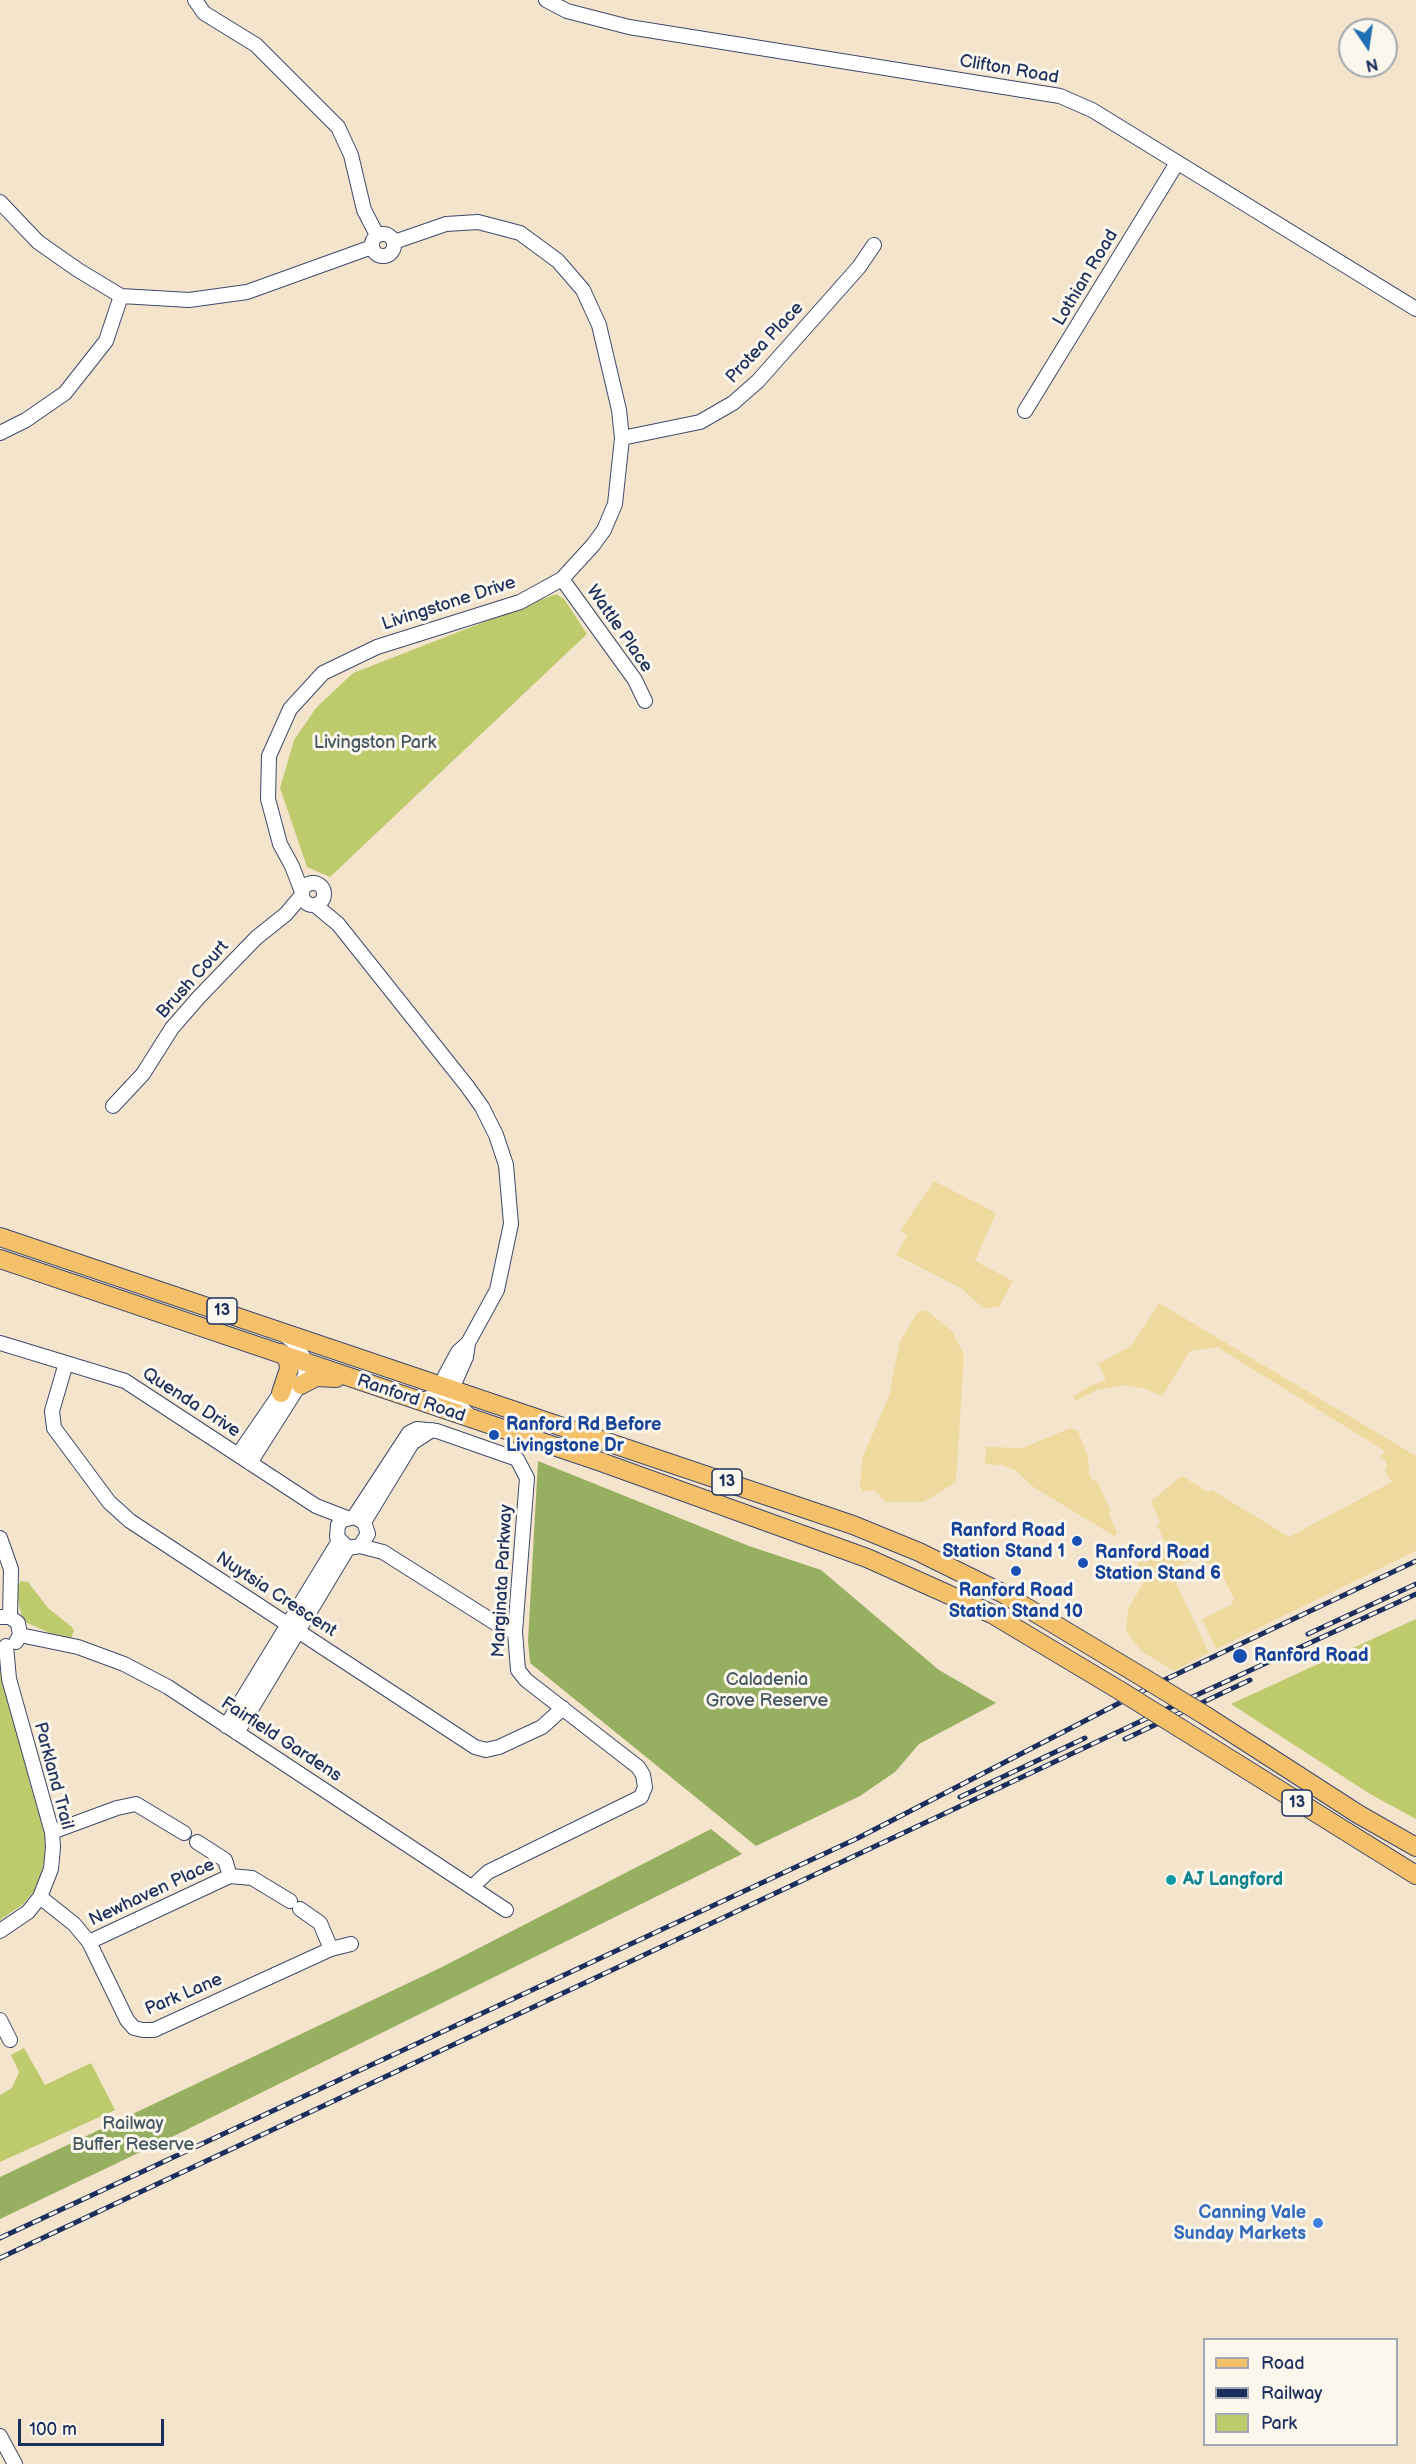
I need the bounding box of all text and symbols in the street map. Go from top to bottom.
north arrow [1338,18,1398,78]
street label: Clifton Road [958,51,1060,89]
text: N [1364,53,1380,75]
street label: Lothian Road [1049,226,1123,330]
street label: Protea Place [722,298,808,388]
street label: Livingstone Drive [379,572,519,636]
street label: Wattle Place [581,581,657,677]
park label: Livingston Park [314,732,436,754]
street label: Brush Court [152,936,234,1024]
road number: 13 [207,1298,237,1324]
street label: Quenda Drive [138,1363,244,1443]
street label: Ranford Road [354,1370,468,1428]
place label: Ranford Rd Before Livingstone Dr [506,1414,661,1456]
marker: Ranford Rd Before Livingstone Dr [487,1428,501,1442]
road number: 13 [712,1469,742,1495]
street label: Marginata Parkway [488,1504,518,1658]
place label: Ranford Road Station Stand 1 [942,1520,1065,1562]
marker: Ranford Road Station Stand 1 [1070,1534,1084,1548]
place label: Ranford Road Station Stand 6 [1095,1542,1221,1584]
street label: Nuytsia Crescent [212,1548,340,1642]
marker: Ranford Road Station Stand 6 [1076,1556,1090,1570]
marker: Ranford Road Station Stand 10 [1009,1564,1023,1578]
place label: Ranford Road Station Stand 10 [949,1580,1083,1622]
place label: Ranford Road [1254,1645,1369,1667]
marker: Ranford Road [1231,1647,1249,1665]
park label: Caladenia Grove Reserve [706,1669,828,1712]
street label: Fairfield Gardens [217,1693,345,1787]
street label: Parkland Trail [28,1720,78,1832]
road number: 13 [1282,1790,1312,1816]
street label: Newhaven Place [86,1854,218,1932]
place label: AJ Langford [1183,1869,1283,1891]
marker: AJ Langford [1164,1873,1178,1887]
street label: Park Lane [142,1969,226,2021]
park label: Railway Buffer Reserve [72,2113,194,2156]
place label: Canning Vale Sunday Markets [1174,2202,1306,2244]
marker: Canning Vale Sunday Markets [1311,2216,1325,2230]
legend [1203,2338,1398,2446]
text: Road [1261,2353,1305,2374]
text: Railway [1261,2383,1323,2404]
scale bar [21,2407,166,2445]
text: Park [1261,2413,1297,2434]
text: 100 m [29,2419,77,2440]

